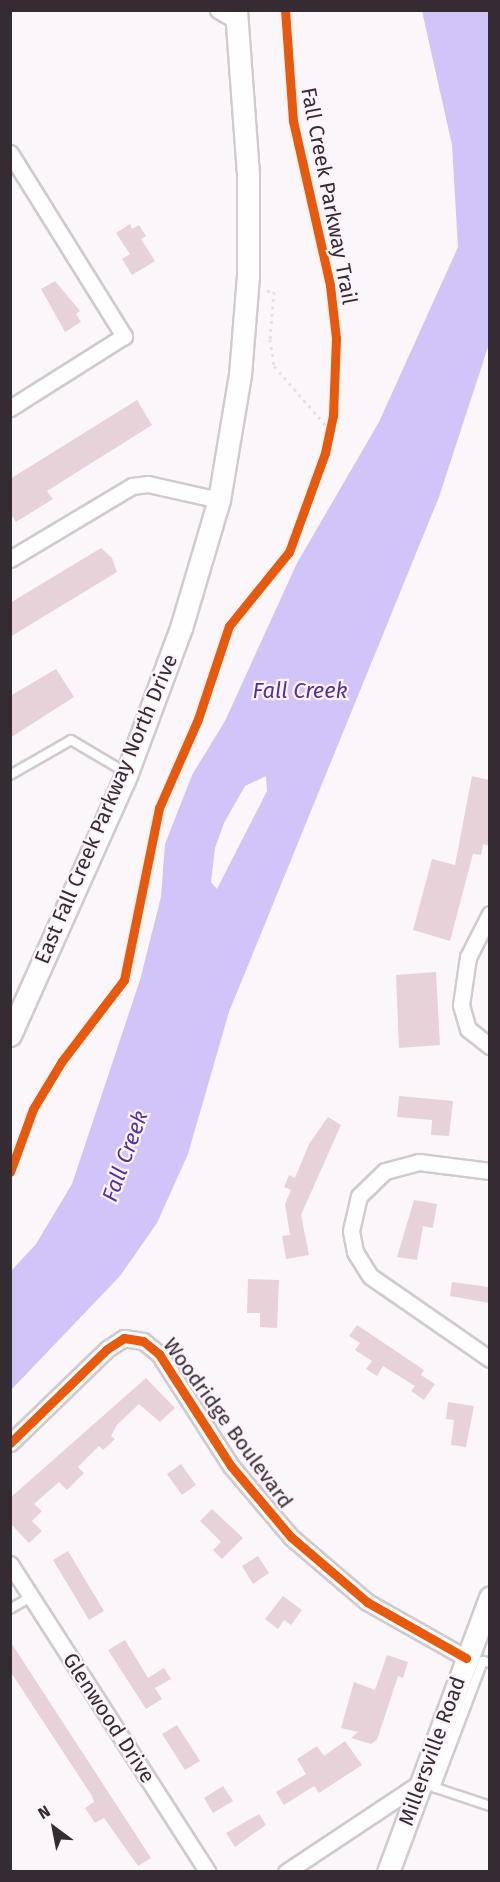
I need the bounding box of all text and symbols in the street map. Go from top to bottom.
street label: Fall Creek Parkway Trail [296,85,362,307]
street label: East Fall Creek Parkway North Drive [29,650,183,968]
water label: Fall Creek [252,678,348,704]
water label: Fall Creek [96,1107,154,1205]
street label: Woodridge Boulevard [158,1333,298,1513]
street label: Glenwood Drive [58,1648,160,1788]
street label: Millersville Road [393,1673,471,1829]
north arrow [24,1798,84,1858]
text: N [35,1801,54,1823]

